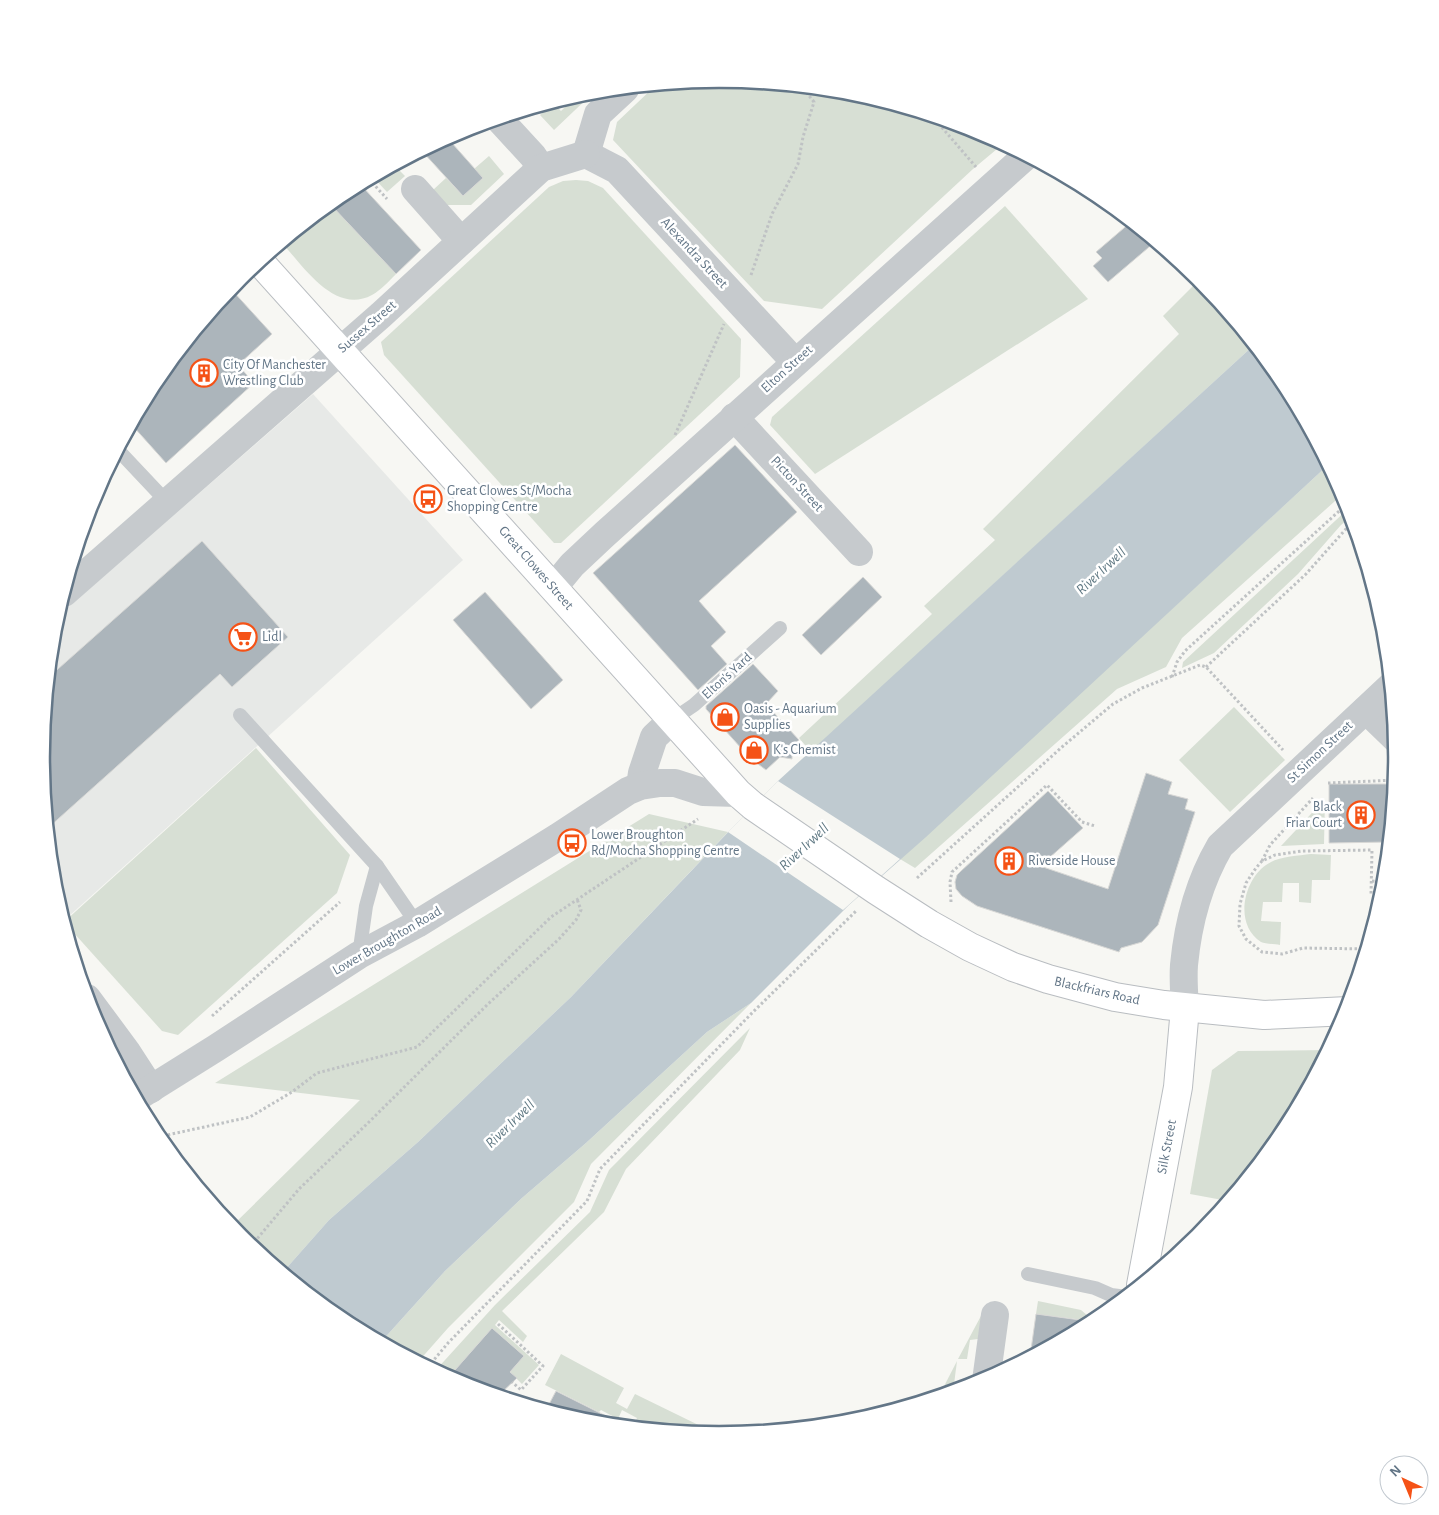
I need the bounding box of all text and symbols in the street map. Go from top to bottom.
street label: Alexandra Street [658,215,730,291]
street label: Sussex Street [335,298,399,356]
street label: Elton Street [759,342,816,396]
building icon: City Of Manchester Wrestling Club [189,358,219,388]
place label: City Of Manchester Wrestling Club [223,358,326,388]
street label: Picton Street [768,454,826,515]
bus stop icon: Great Clowes St/Mocha Shopping Centre [413,484,443,514]
place label: Great Clowes St/Mocha Shopping Centre [447,484,572,514]
street label: Great Clowes Street [496,523,576,613]
water label: River Irwell [1073,544,1129,598]
supermarket icon: Lidl [228,622,258,652]
place label: Lidl [262,630,282,644]
street label: Elton's Yard [699,650,755,702]
shop icon: Oasis - Aquarium Supplies [710,702,740,732]
place label: Oasis - Aquarium Supplies [744,702,837,732]
street label: St Simon Street [1285,718,1356,786]
shop icon: K's Chemist [739,735,769,765]
place label: K's Chemist [773,743,836,757]
place label: Black Friar Court [1286,800,1343,830]
building icon: Black Friar Court [1346,800,1376,830]
water label: River Irwell [776,820,832,874]
bus stop icon: Lower Broughton Rd/Mocha Shopping Centre [557,828,587,858]
place label: Lower Broughton Rd/Mocha Shopping Centre [591,828,739,858]
building icon: Riverside House [994,846,1024,876]
place label: Riverside House [1028,854,1115,868]
street label: Lower Broughton Road [330,904,444,978]
street label: Blackfriars Road [1053,974,1141,1008]
water label: River Irwell [483,1097,538,1151]
street label: Silk Street [1155,1118,1179,1175]
north arrow [1379,1455,1429,1505]
text: N [1387,1463,1404,1480]

